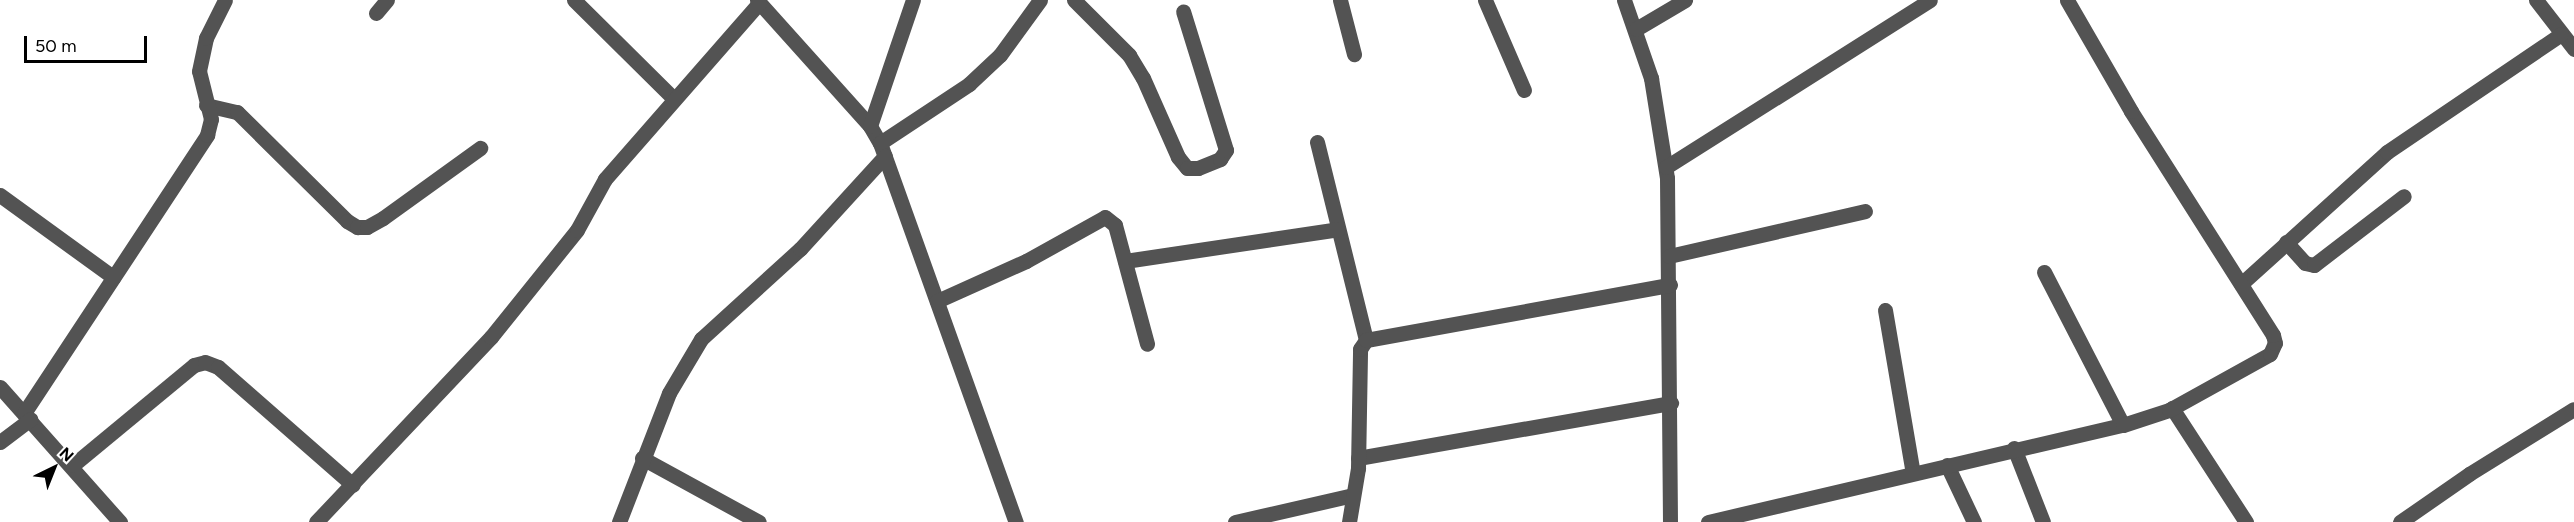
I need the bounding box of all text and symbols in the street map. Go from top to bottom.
scale bar [27,24,150,62]
text: 50 m [35,35,77,57]
north arrow [24,438,84,498]
text: N [56,443,78,466]

